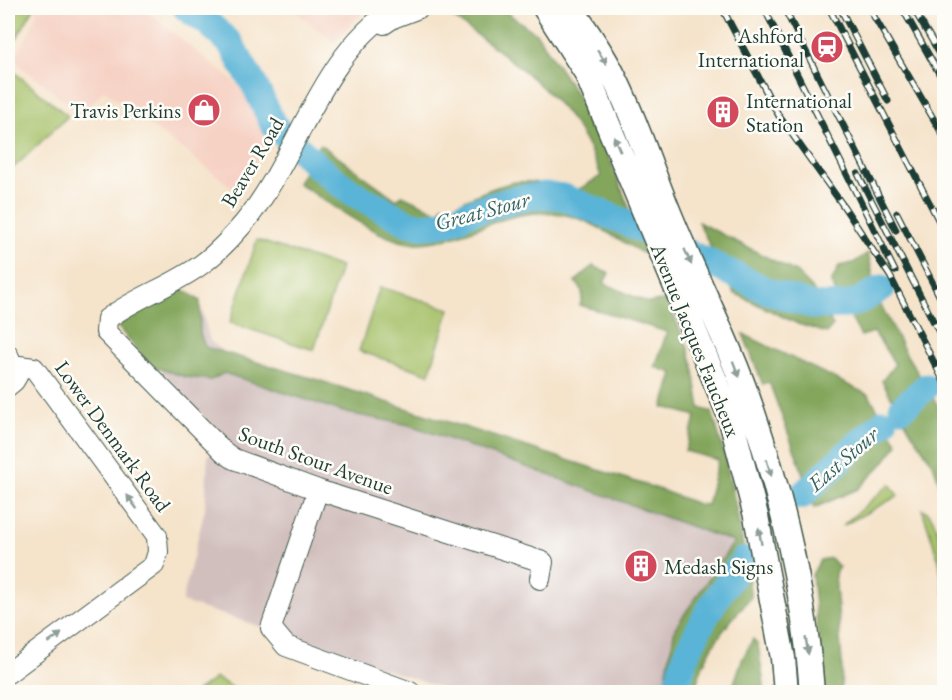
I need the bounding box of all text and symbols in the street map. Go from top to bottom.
place label: Ashford International [698,22,804,73]
station icon: Ashford International [809,29,845,65]
one-way arrow [597,49,608,65]
place label: International Station [746,87,852,138]
shop icon: Travis Perkins [186,92,222,128]
building icon: International Station [705,94,741,130]
place label: Travis Perkins [70,97,181,124]
street label: Beaver Road [215,112,290,212]
one-way arrow [612,135,622,153]
water label: Great Stour [431,184,534,238]
street label: Avenue Jacques Faucheux [644,238,747,441]
one-way arrow [684,248,693,265]
street label: Lower Denmark Road [49,355,177,517]
one-way arrow [732,360,741,378]
water label: East Stour [801,419,886,498]
street label: South Stour Avenue [235,420,397,500]
one-way arrow [765,459,774,477]
one-way arrow [126,495,138,511]
one-way arrow [755,526,764,545]
building icon: Medash Signs [623,548,659,584]
place label: Medash Signs [664,553,773,580]
one-way arrow [47,633,62,645]
one-way arrow [803,637,812,656]

